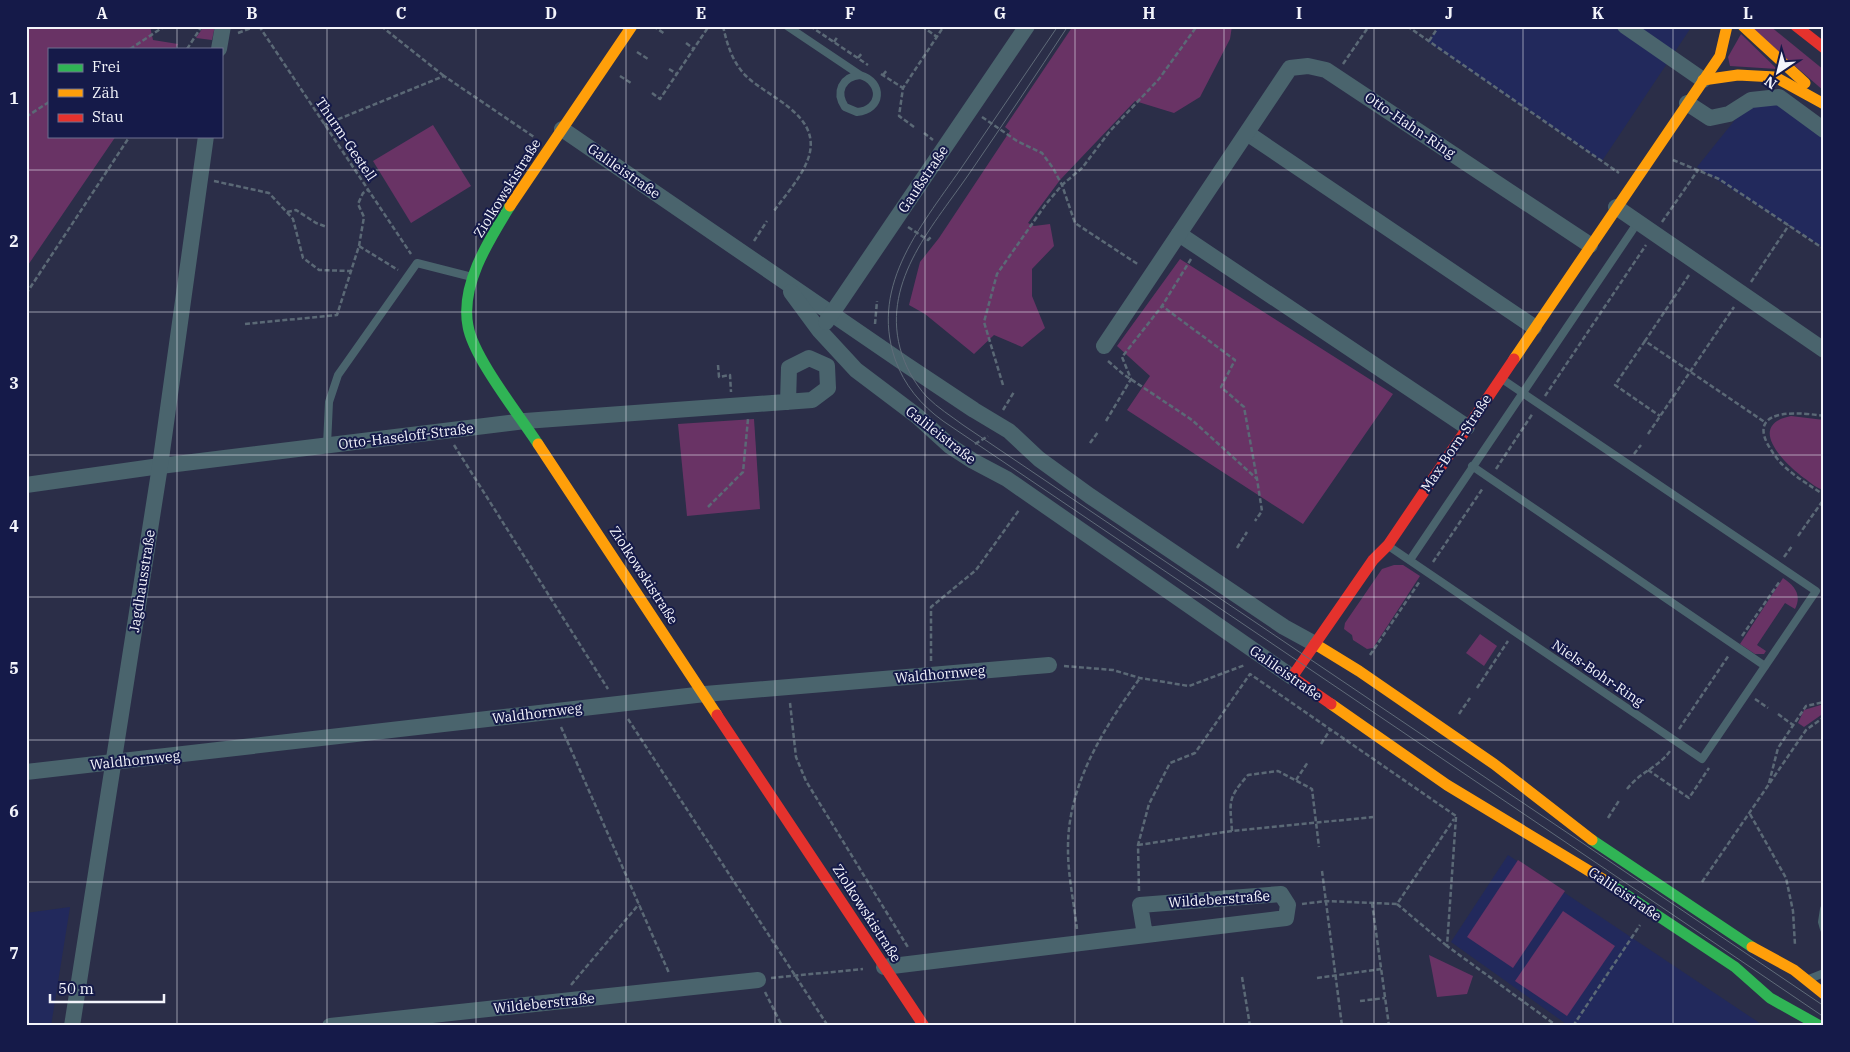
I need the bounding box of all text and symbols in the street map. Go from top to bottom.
text: A [96,3,108,23]
text: B [246,3,258,23]
text: C [396,3,406,23]
text: D [545,3,557,23]
text: E [696,3,706,23]
text: F [845,3,855,23]
text: G [994,3,1006,23]
text: H [1143,3,1156,23]
text: I [1296,3,1302,23]
text: J [1445,3,1453,23]
text: K [1592,3,1605,23]
text: L [1743,3,1753,23]
legend [48,48,222,138]
north arrow [1752,48,1802,98]
text: Frei [92,57,121,76]
text: N [1761,72,1780,93]
text: Zäh [92,83,119,102]
text: 1 [9,88,19,108]
street label: Otto-Hahn-Ring [1361,88,1459,162]
street label: Thurm-Gestell [311,94,381,184]
text: Stau [92,107,124,126]
street label: Ziolkowskistraße [469,135,545,241]
street label: Galileistraße [584,139,664,203]
street label: Gaußstraße [894,142,952,216]
text: 2 [9,231,19,251]
text: 3 [9,373,19,393]
street label: Max-Born-Straße [1417,391,1495,495]
street label: Galileistraße [902,402,980,468]
street label: Otto-Haseloff-Straße [337,419,475,453]
text: 4 [9,516,19,536]
street label: Ziolkowskistraße [606,523,682,627]
street label: Jagdhausstraße [125,528,159,634]
street label: Niels-Bohr-Ring [1549,636,1648,711]
street label: Galileistraße [1246,641,1326,705]
text: 5 [9,658,19,678]
street label: Waldhornweg [894,661,986,687]
street label: Waldhornweg [491,698,583,727]
street label: Waldhornweg [89,746,181,774]
text: 6 [9,801,19,821]
street label: Ziolkowskistraße [829,861,905,965]
street label: Galileistraße [1585,863,1665,925]
street label: Wildeberstraße [1167,886,1271,912]
text: 7 [9,943,19,963]
scale bar [50,972,164,1004]
text: 50 m [58,979,94,998]
street label: Wildeberstraße [492,989,596,1017]

